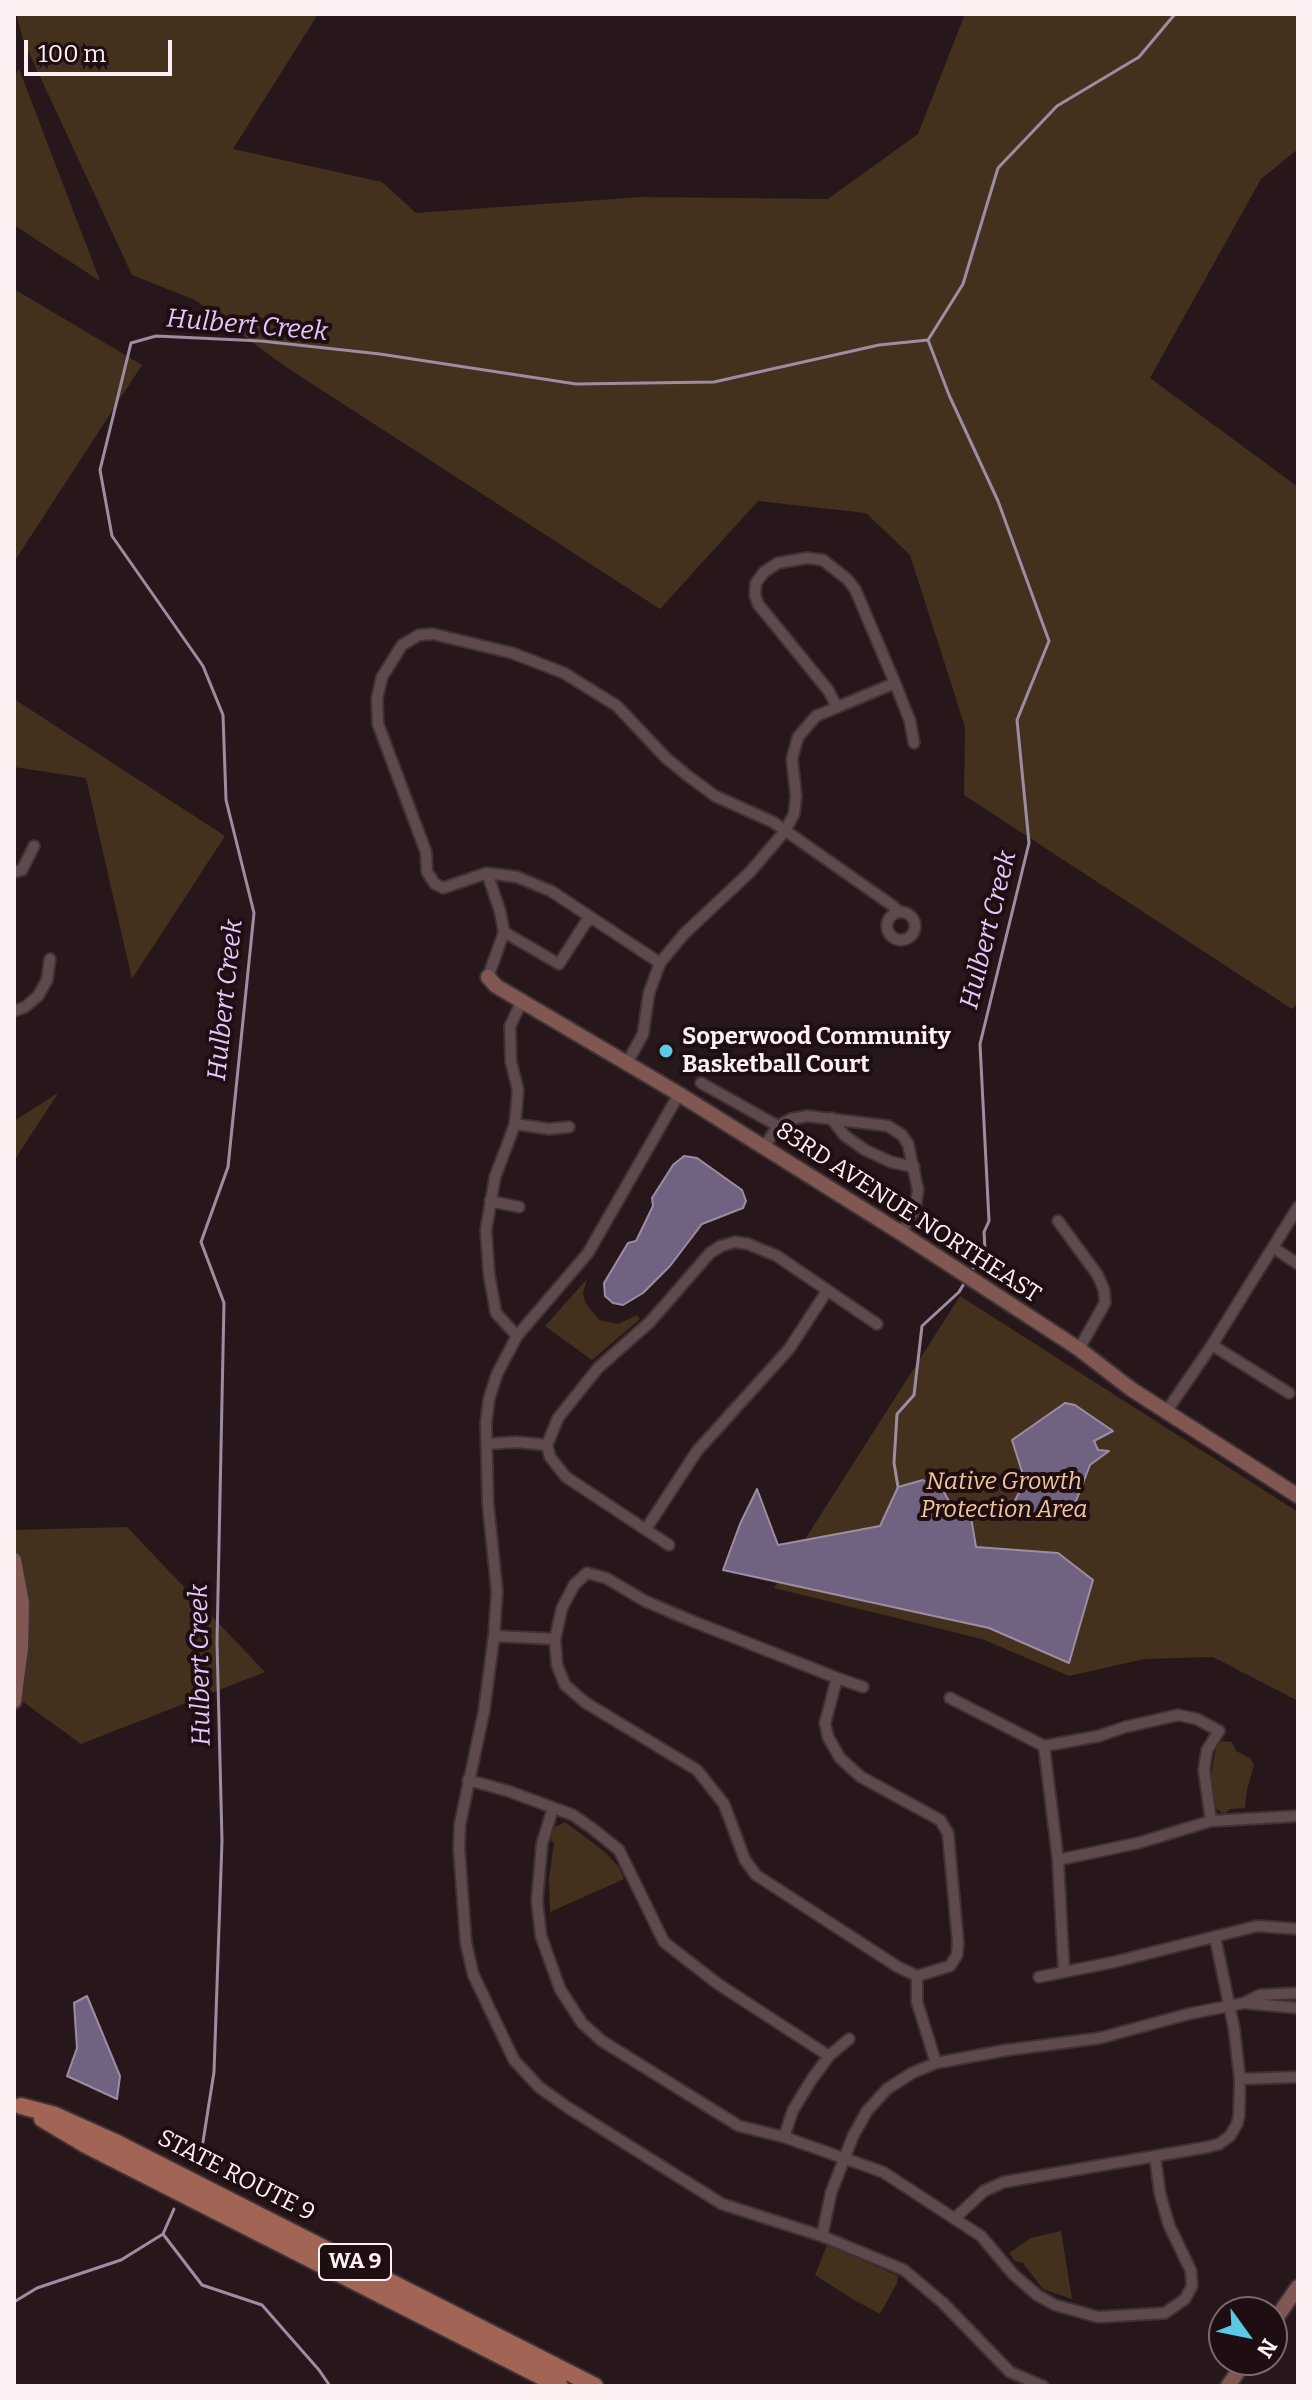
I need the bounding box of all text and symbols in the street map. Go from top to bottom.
scale bar [28,24,176,74]
text: 100 m [38,40,106,68]
water label: Hulbert Creek [165,303,329,349]
water label: Hulbert Creek [954,848,1024,1012]
water label: Hulbert Creek [202,918,250,1082]
place label: Soperwood Community Basketball Court [682,1023,951,1079]
marker: Soperwood Community Basketball Court [657,1042,675,1060]
street label: 83RD AVENUE NORTHEAST [770,1116,1046,1310]
park label: Native Growth Protection Area [921,1468,1087,1524]
water label: Hulbert Creek [184,1584,218,1746]
street label: STATE ROUTE 9 [153,2124,319,2228]
road number: WA 9 [319,2244,391,2280]
north arrow [1208,2296,1288,2376]
text: N [1251,2334,1283,2363]

